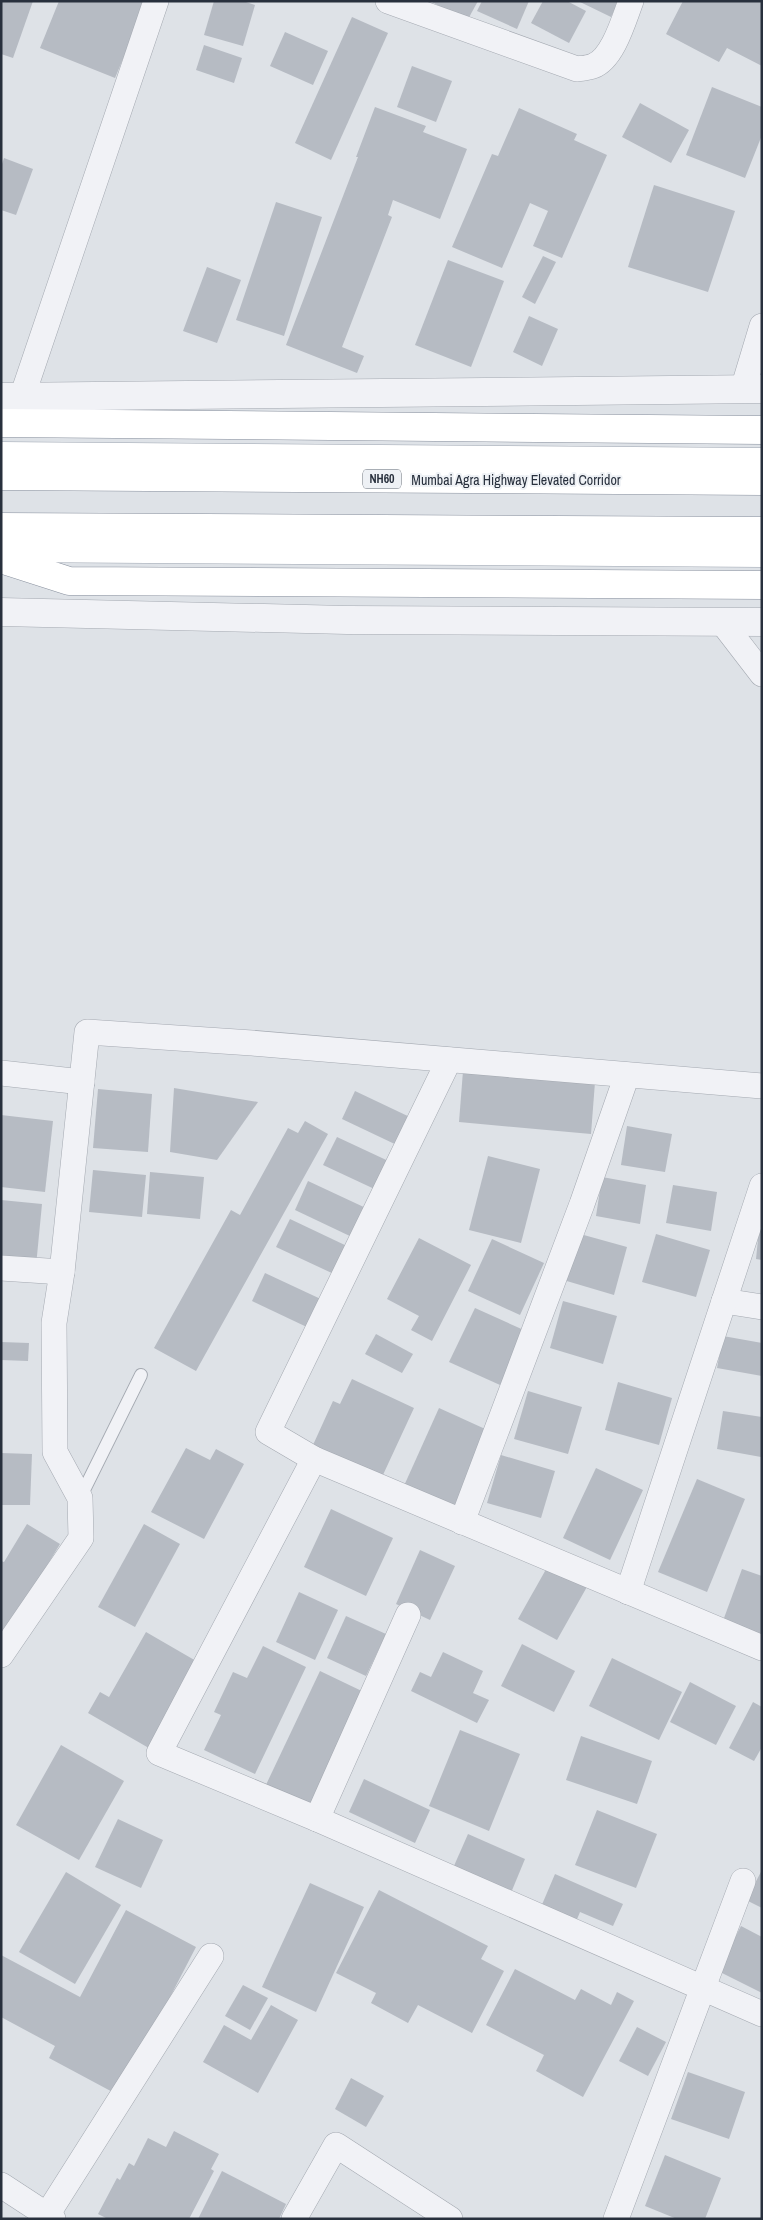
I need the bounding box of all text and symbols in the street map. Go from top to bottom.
road number: NH60 [363,469,401,488]
street label: Mumbai Agra Highway Elevated Corridor [411,471,621,489]

